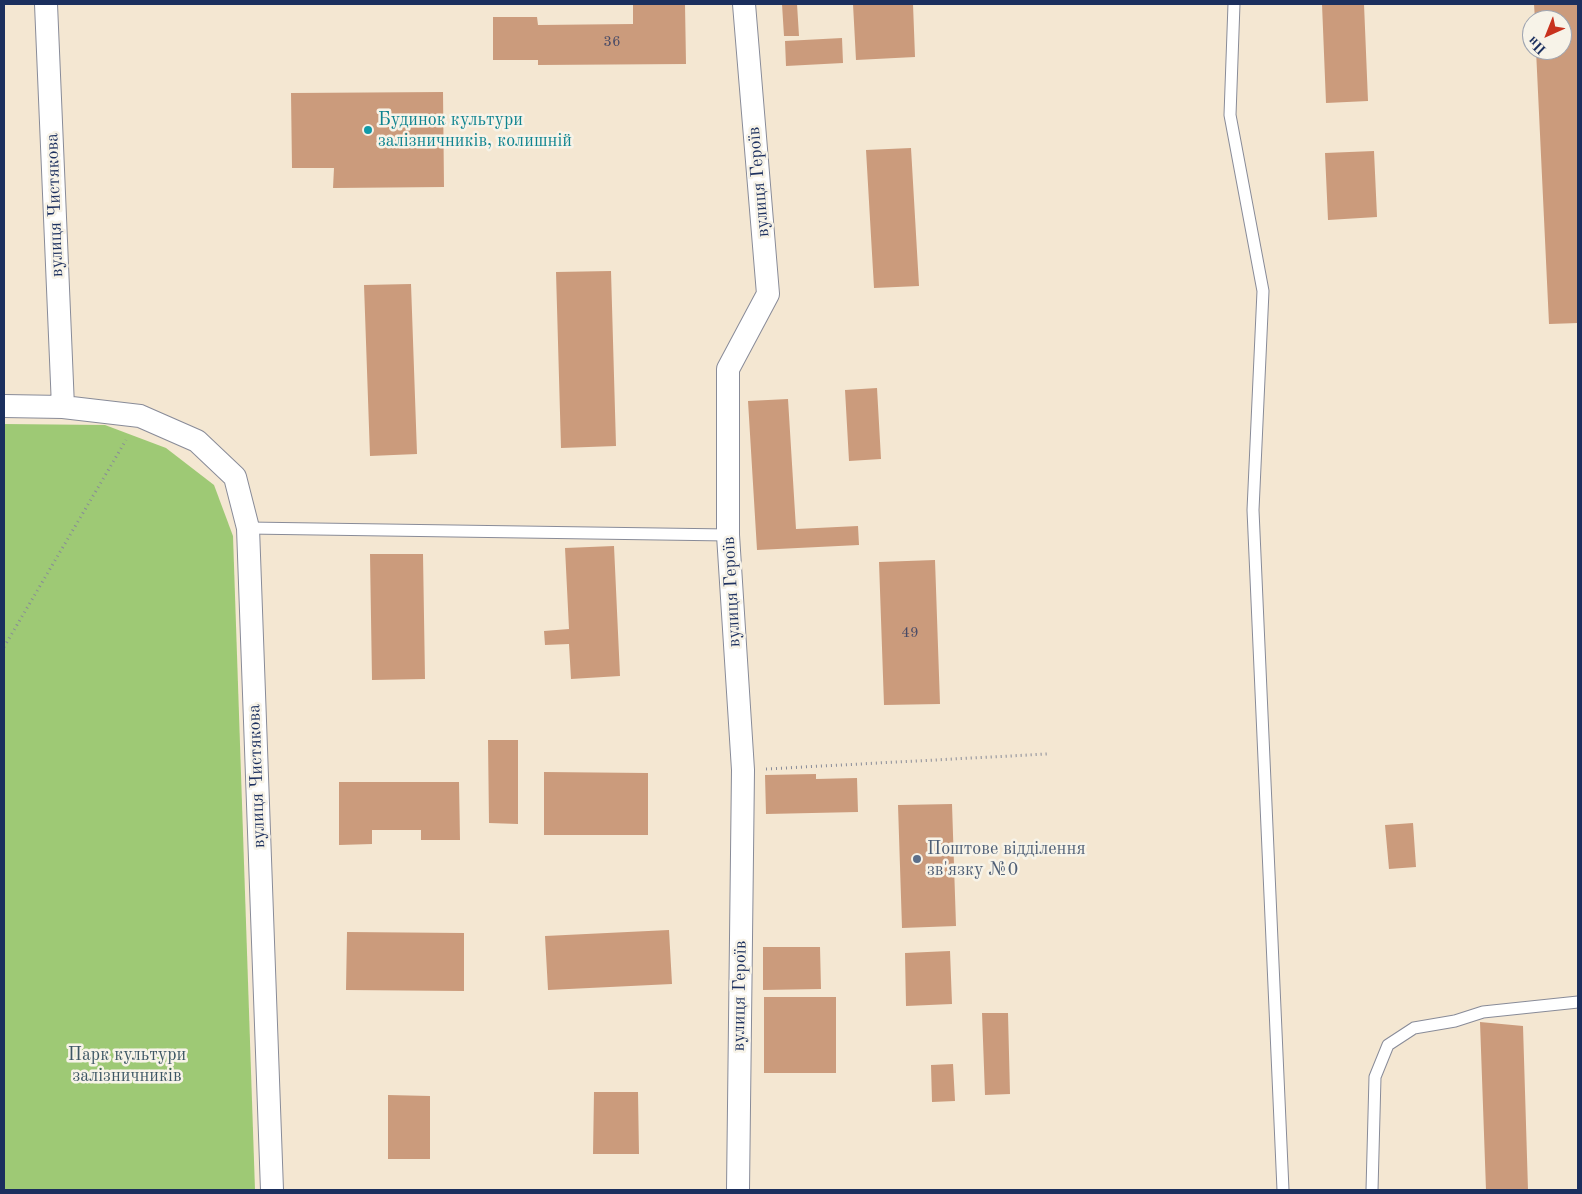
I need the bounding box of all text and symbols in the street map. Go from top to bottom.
north arrow [1522,10,1572,60]
house number: 36 [603,33,621,51]
text: Пн [1525,33,1549,57]
place label: Будинок культури залізничників, колишній [378,109,572,152]
marker: Будинок культури залізничників, колишній [362,124,374,136]
street label: вулиця Героїв [743,126,775,238]
street label: вулиця Чистякова [42,133,68,277]
street label: вулиця Героїв [718,536,746,648]
house number: 49 [901,624,919,642]
street label: вулиця Чистякова [244,704,270,848]
place label: Поштове відділення зв'язку №0 [927,838,1086,881]
marker: Поштове відділення зв'язку №0 [911,853,923,865]
street label: вулиця Героїв [728,940,752,1052]
park label: Парк культури залізничників [68,1044,186,1086]

